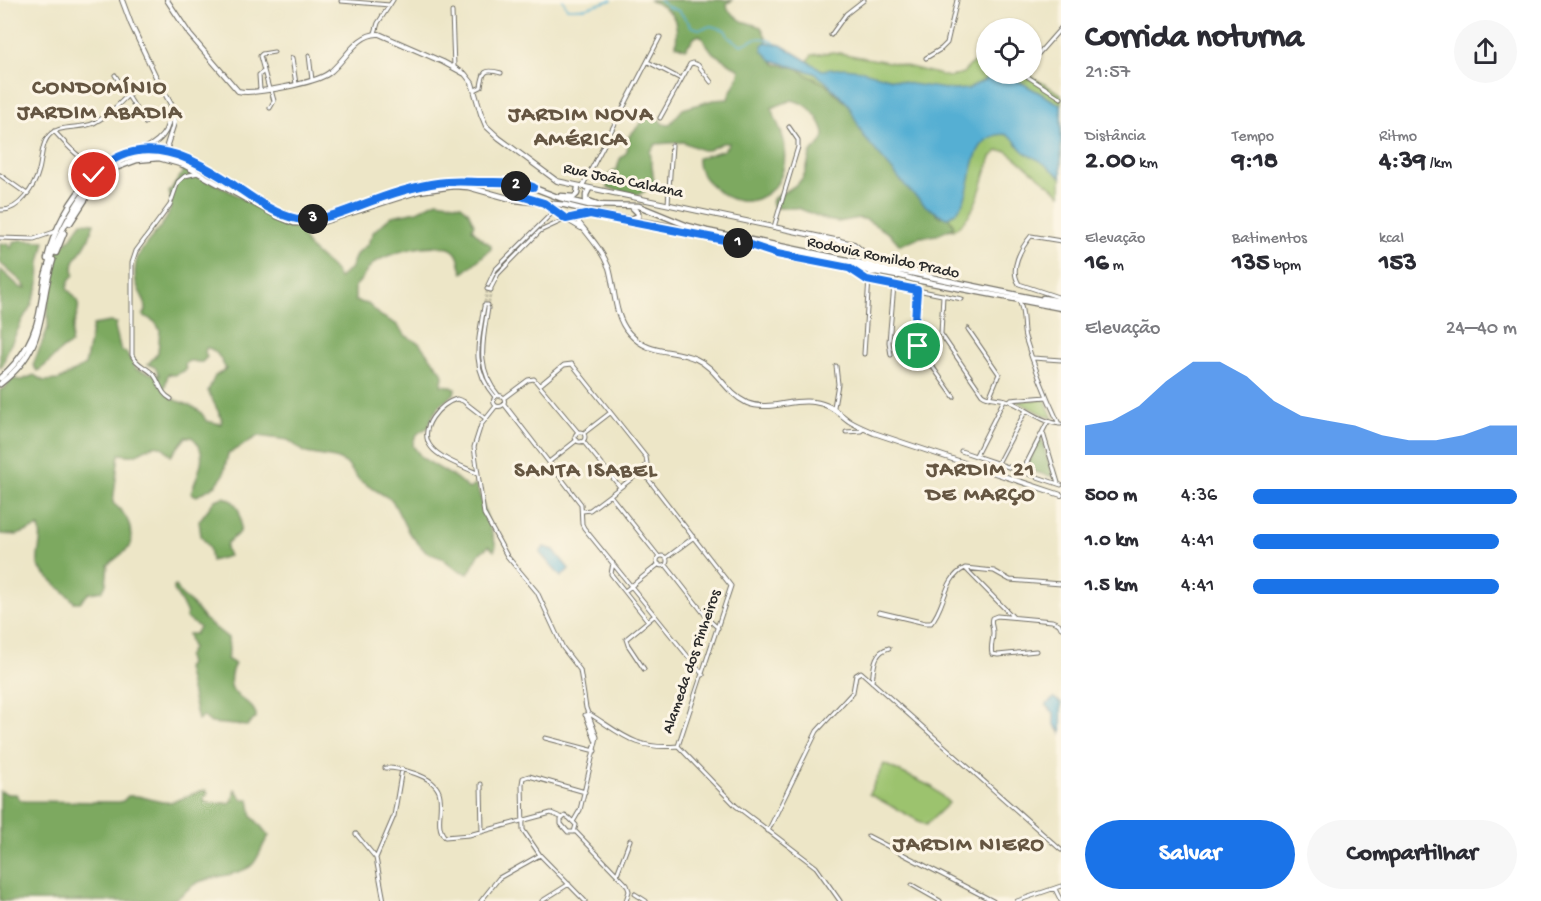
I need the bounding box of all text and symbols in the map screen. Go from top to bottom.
map controls [976,18,1042,84]
button: locate [976,18,1042,84]
text: Corrida noturna [1085,20,1303,58]
button: share [1454,20,1517,83]
text: 21:57 [1085,62,1130,85]
district label: CONDOMÍNIO JARDIM ABADIA [16,76,183,127]
district label: JARDIM NOVA AMÉRICA [507,103,654,154]
text: Distância [1085,128,1146,147]
text: Tempo [1232,128,1274,147]
text: Ritmo [1379,128,1417,147]
text: 2.00 [1085,147,1135,178]
text: 9:18 [1232,147,1278,178]
text: 4:39 [1379,147,1426,178]
pin [68,149,119,200]
text: km [1135,155,1158,174]
text: /km [1426,155,1452,174]
icon: check [77,158,110,191]
street label: Rua João Caldana [561,160,686,204]
pin: 2 [501,171,531,201]
text: 2 [512,176,520,195]
pin: 3 [298,204,328,234]
text: 3 [309,209,317,228]
pin: 1 [723,228,753,258]
text: Elevação [1085,230,1145,249]
text: Batimentos [1232,230,1307,249]
text: kcal [1379,230,1404,249]
text: 1 [735,233,741,252]
street label: Rodovia Romildo Prado [805,234,961,284]
text: 16 [1085,249,1109,280]
text: 135 [1232,249,1270,280]
text: 153 [1379,249,1417,280]
text: m [1109,257,1124,276]
text: bpm [1270,257,1301,276]
text: Elevação [1085,318,1160,341]
text: 24–40 m [1446,318,1517,341]
pin [892,320,943,371]
icon: arrive [901,329,934,362]
district label: JARDIM 21 DE MARÇO [924,458,1036,509]
district label: SANTA ISABEL [514,459,658,485]
text: 500 m [1085,485,1137,508]
text: 4:36 [1181,485,1217,508]
text: 1.0 km [1085,530,1139,553]
text: 4:41 [1181,530,1214,553]
text: 1.5 km [1085,575,1138,598]
text: 4:41 [1181,575,1214,598]
street label: Alameda dos Pinheiros [659,587,727,736]
button: Salvar [1085,820,1295,889]
button: Compartilhar [1307,820,1517,889]
district label: JARDIM NIERO [892,833,1045,859]

